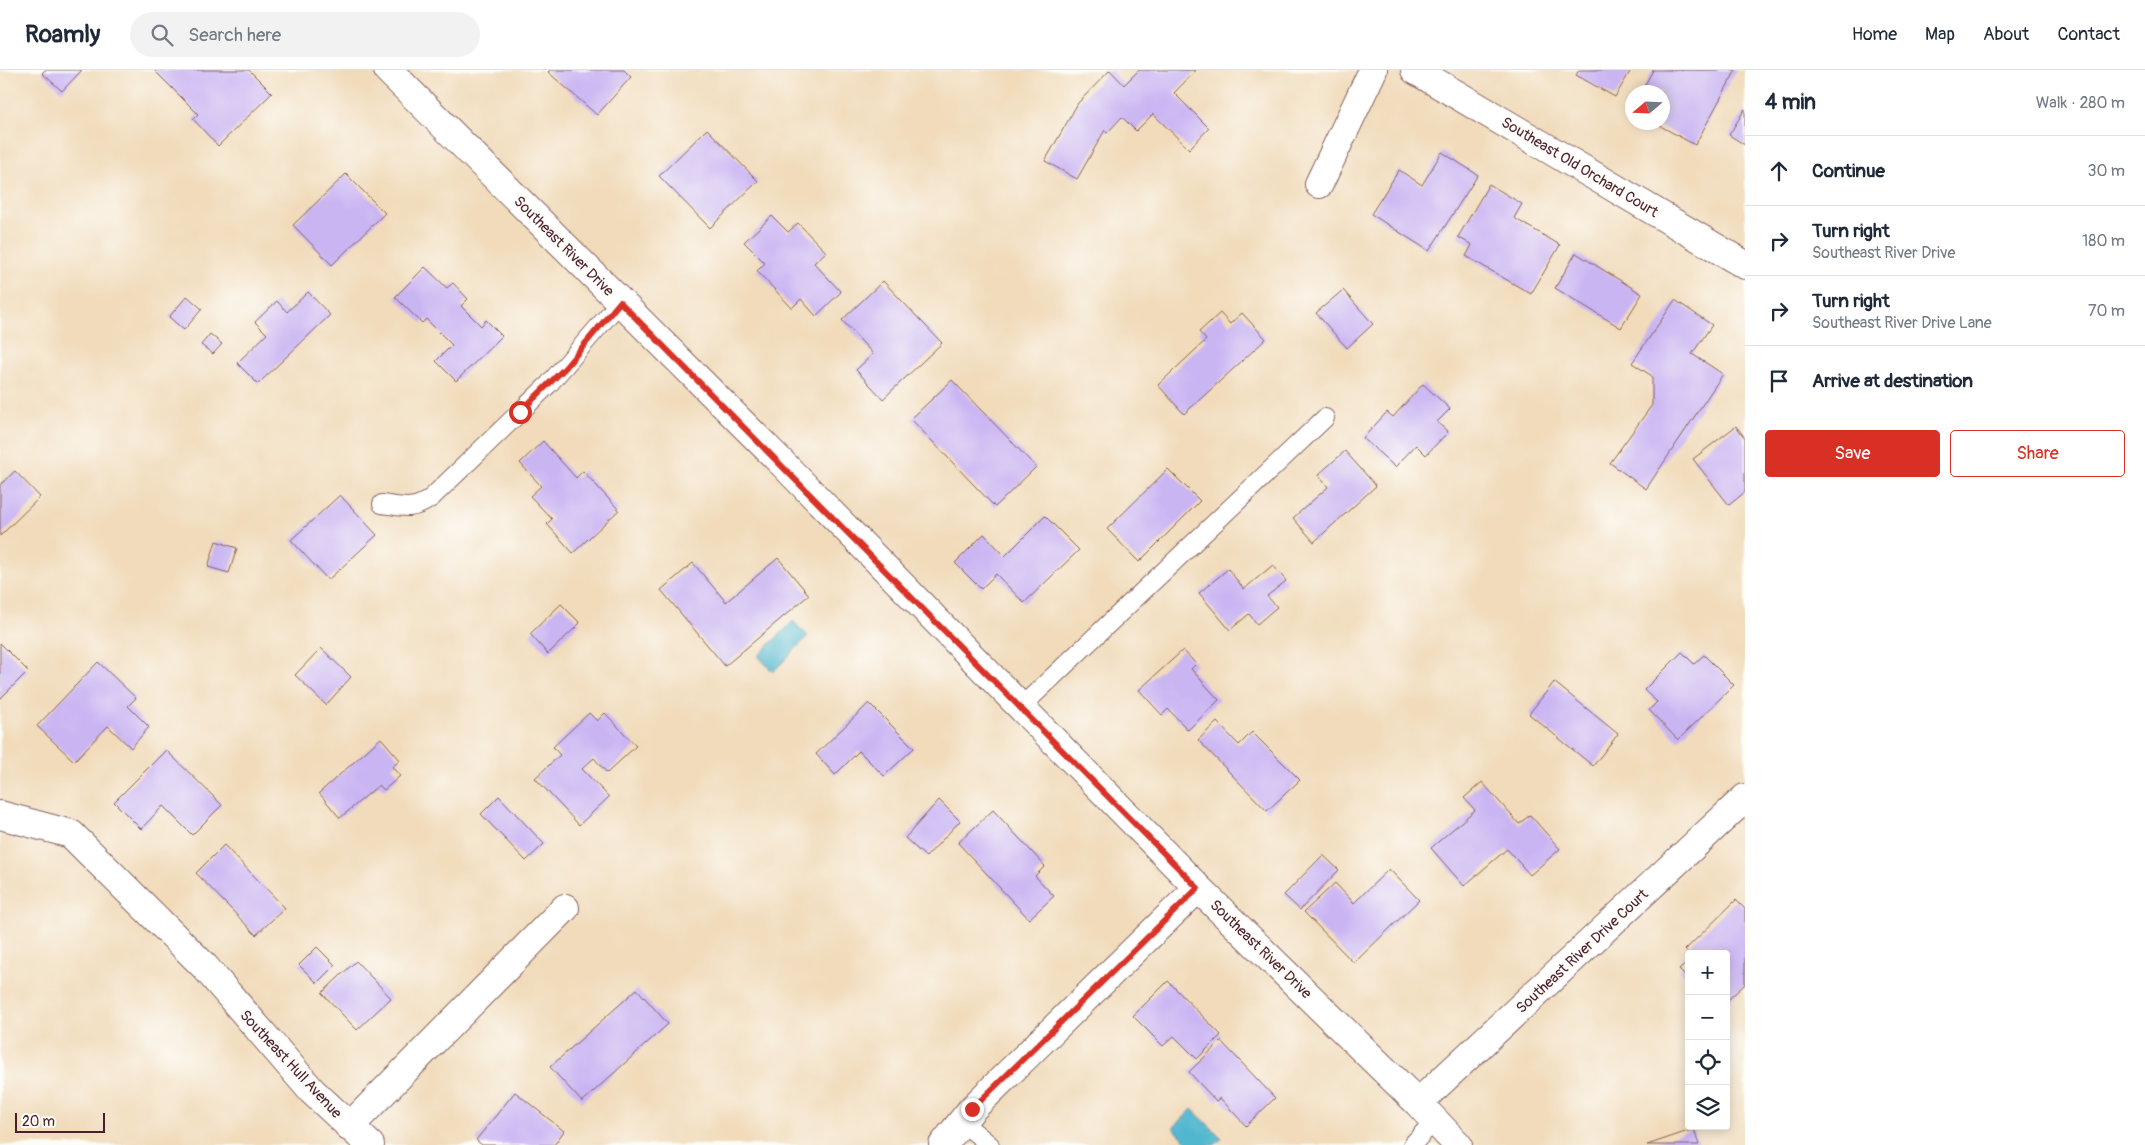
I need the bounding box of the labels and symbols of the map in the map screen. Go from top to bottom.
north arrow [1625,85,1670,130]
street label: Southeast Old Orchard Court [1498,113,1663,222]
street label: Southeast River Drive [509,192,618,301]
route start [509,401,532,424]
street label: Southeast River Drive Court [1512,884,1653,1018]
street label: Southeast River Drive [1206,896,1316,1003]
street label: Southeast Hull Avenue [235,1006,346,1123]
route end [961,1098,984,1121]
scale bar [15,1110,105,1133]

